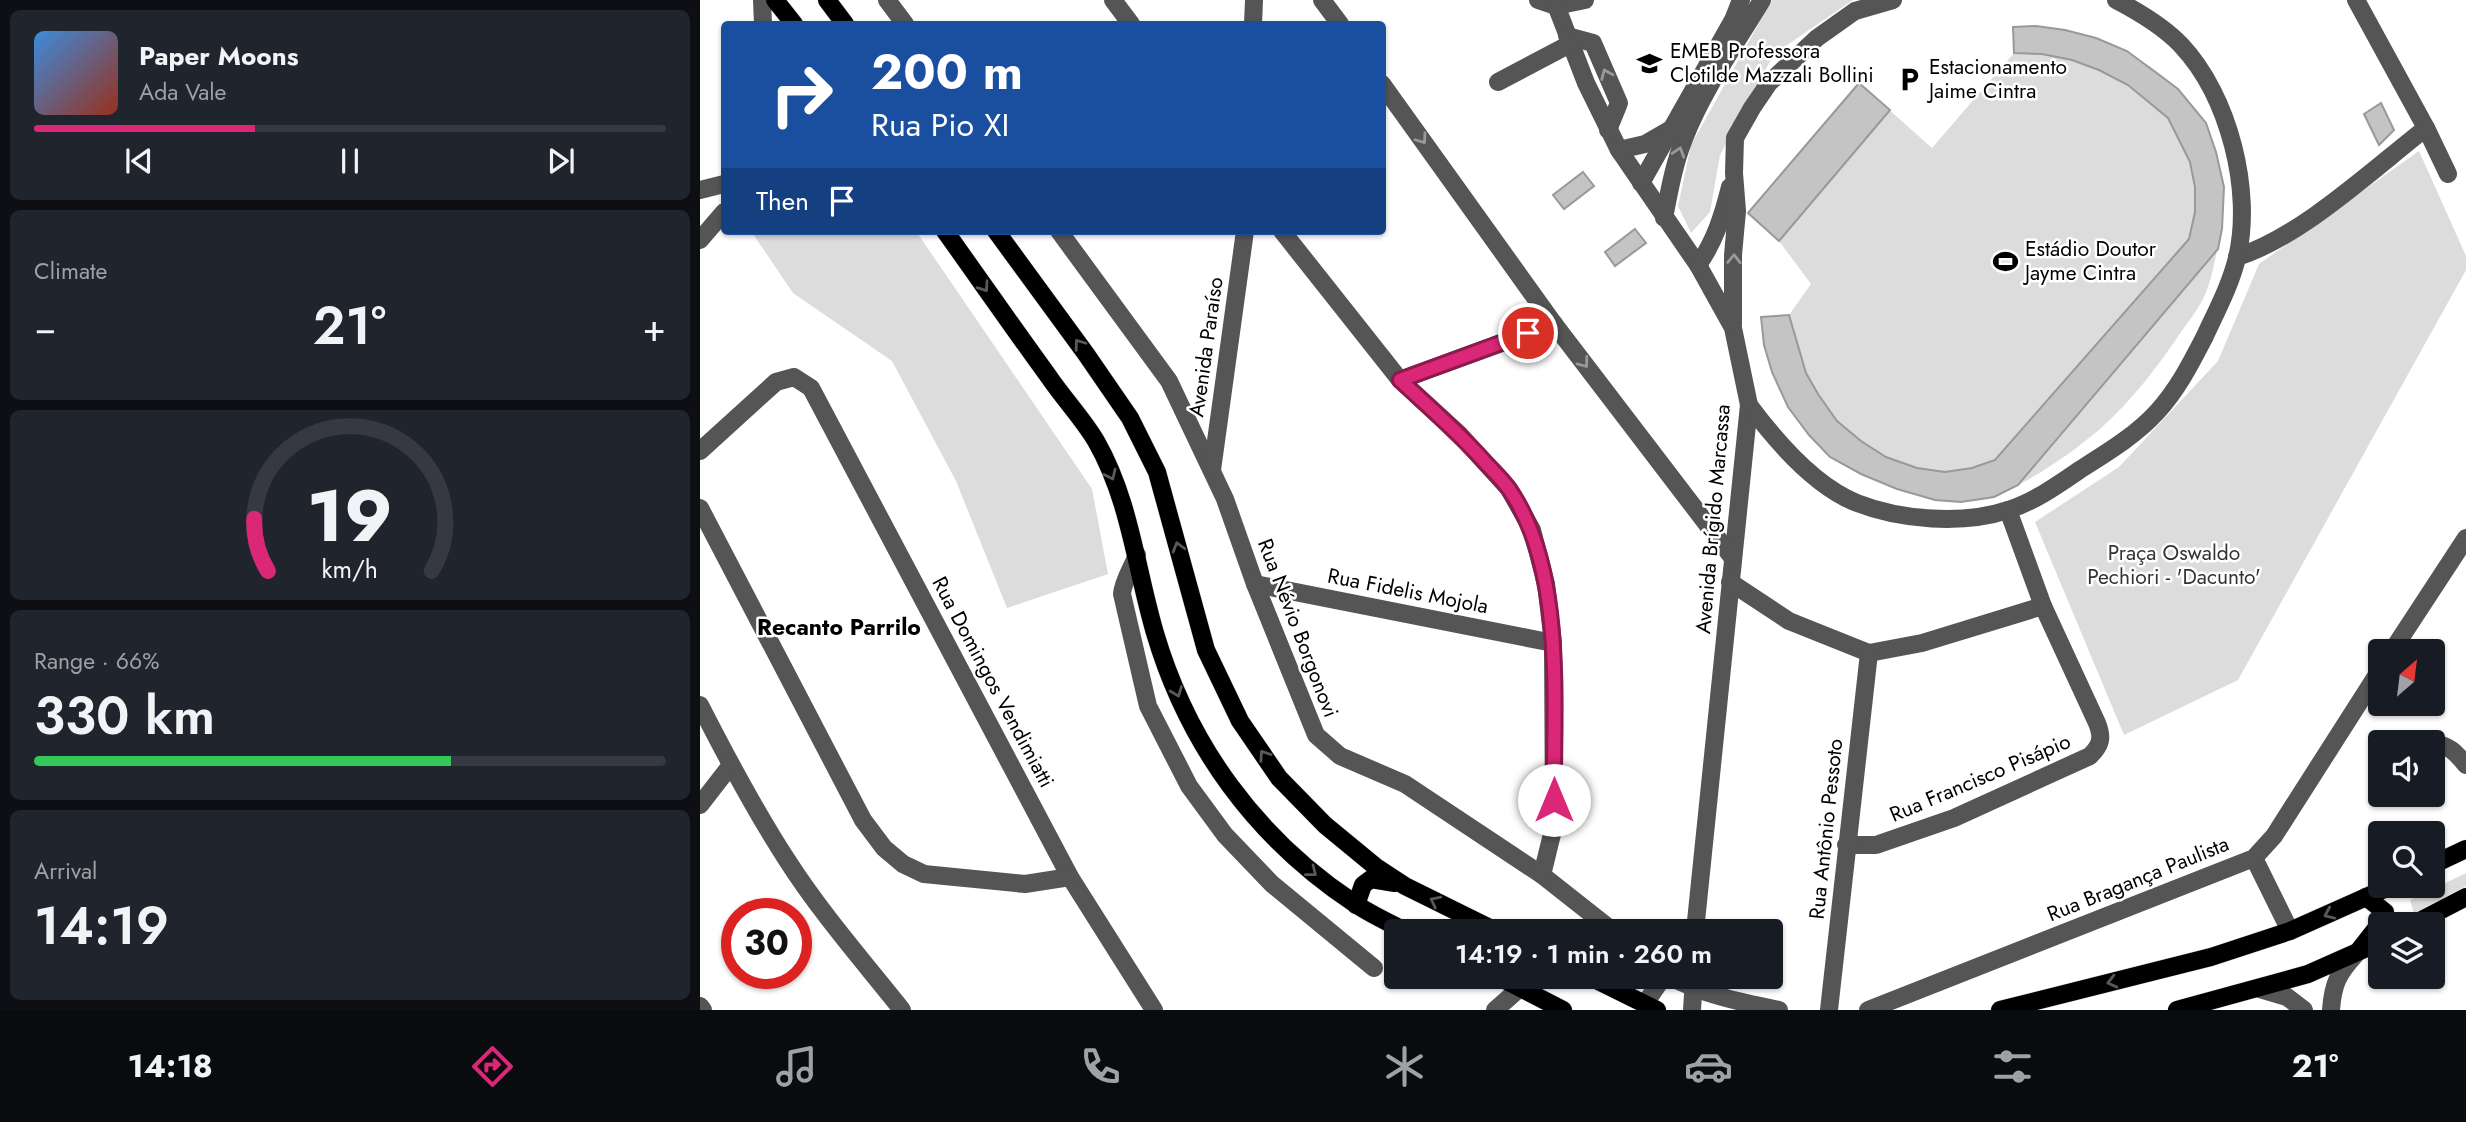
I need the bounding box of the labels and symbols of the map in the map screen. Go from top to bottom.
place label: EMEB Professora Clotilde Mazzali Bollini [1670,36,1874,90]
school or university icon: EMEB Professora Clotilde Mazzali Bollini [1636,49,1664,77]
place label: Estacionamento Jaime Cintra [1926,52,2067,106]
parking icon: Estacionamento Jaime Cintra [1895,65,1923,93]
one-way arrow [1600,68,1614,81]
one-way arrow [1414,131,1426,144]
one-way arrow [1671,146,1686,158]
place label: Estádio Doutor Jayme Cintra [2022,234,2157,288]
sports icon: Estádio Doutor Jayme Cintra [1991,247,2019,275]
one-way arrow [1726,254,1741,265]
street label: Avenida Paraíso [1181,275,1231,419]
one-way arrow [976,279,988,292]
pin [1498,303,1558,363]
one-way arrow [1075,339,1087,352]
one-way arrow [1576,356,1589,368]
street label: Avenida Brígido Marcassa [1688,403,1738,635]
one-way arrow [1103,468,1117,480]
street label: Rua Névio Borgonovi [1250,534,1346,722]
park label: Praça Oswaldo Pechiori - 'Dacunto' [2087,538,2261,592]
one-way arrow [1171,541,1186,553]
street label: Rua Fidelis Mojola [1325,561,1491,621]
street label: Rua Domingos Vendimiatti [925,571,1061,793]
district label: Recanto Parrilo [757,610,921,644]
north arrow [2368,639,2445,716]
one-way arrow [1169,685,1183,697]
street label: Rua Francisco Pisápio [1885,726,2075,830]
street label: Rua Antônio Pessoto [1802,737,1850,921]
one-way arrow [1259,750,1272,763]
position arrow [1517,763,1591,837]
street label: Rua Bragança Paulista [2043,829,2233,929]
one-way arrow [1304,863,1317,876]
one-way arrow [1430,895,1442,909]
speed limit sign: 30 [721,898,812,989]
one-way arrow [2324,906,2336,920]
one-way arrow [2106,974,2118,988]

